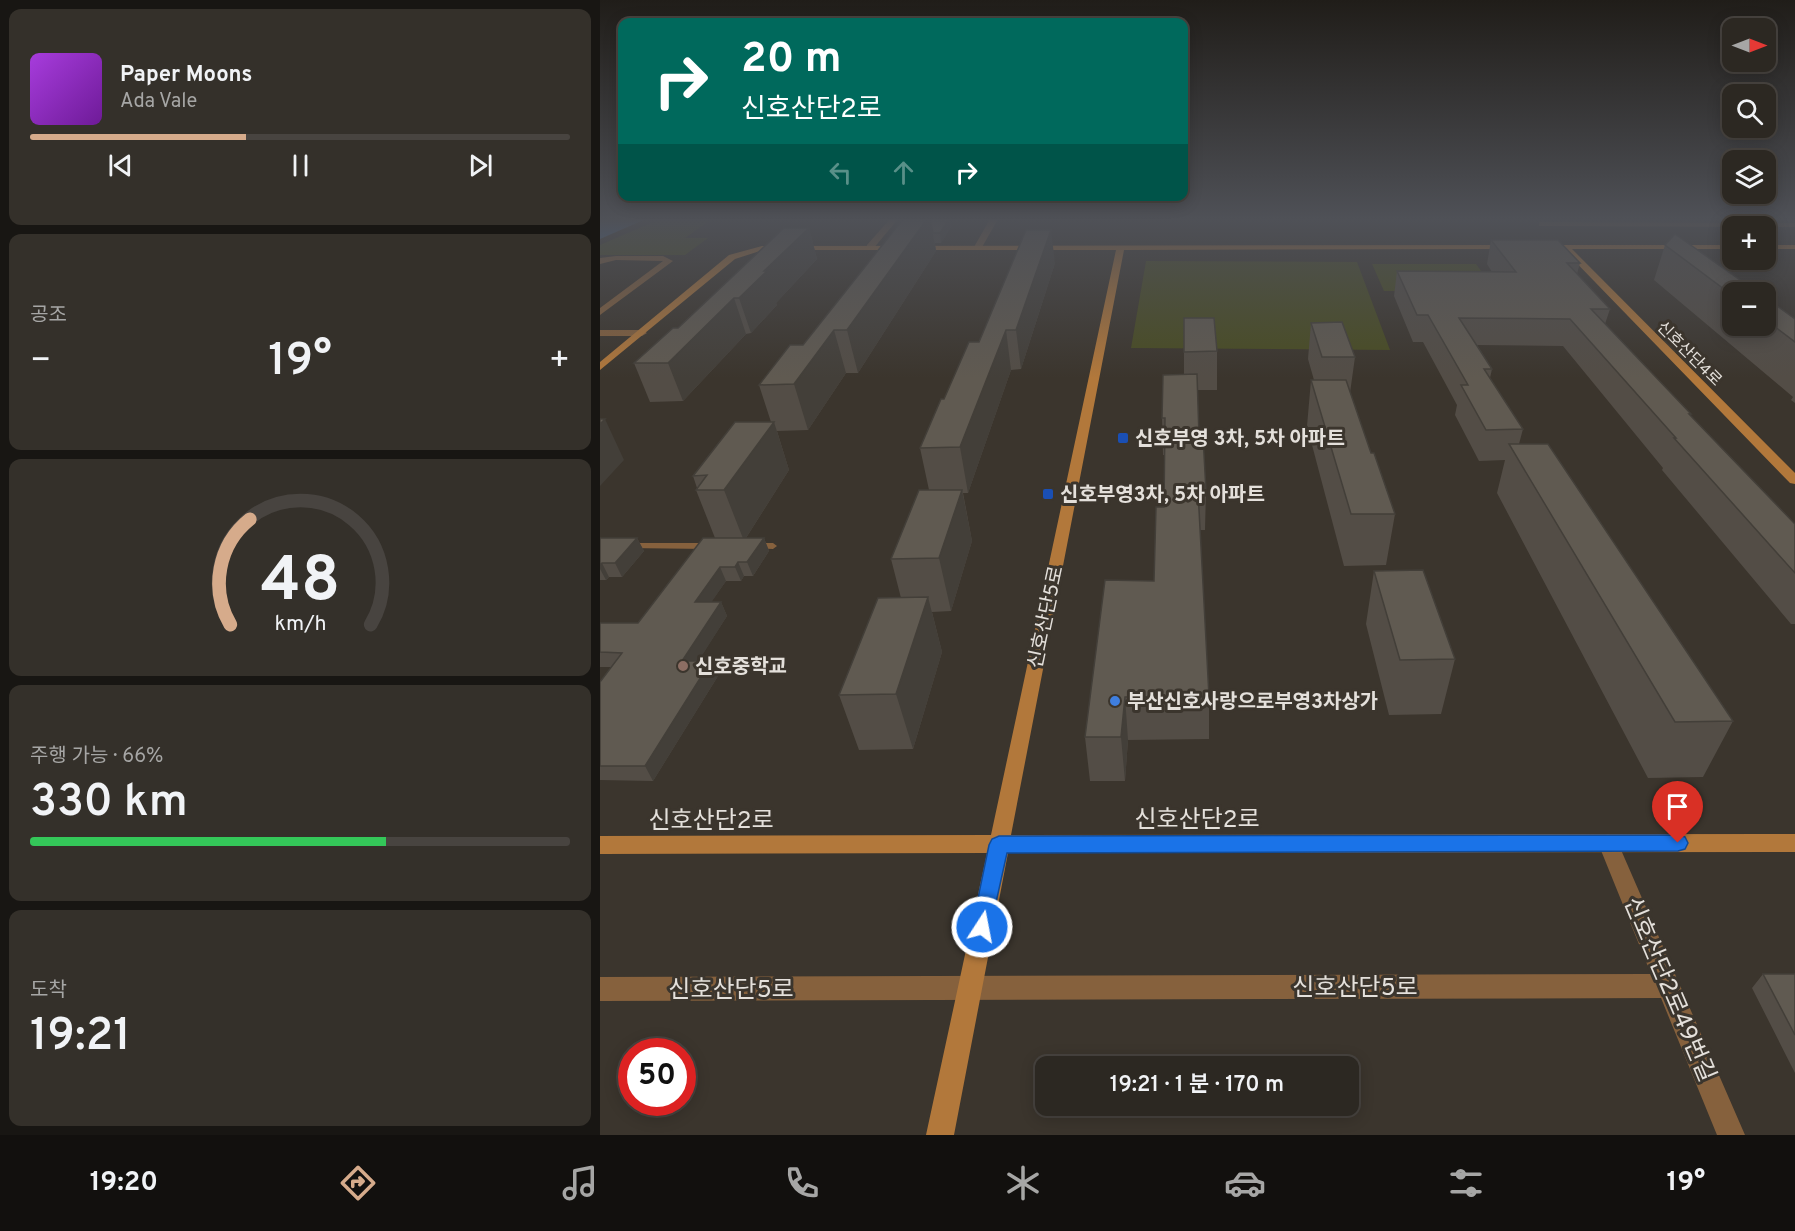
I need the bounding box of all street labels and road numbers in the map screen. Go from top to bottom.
street label: 신호산단4로 [1652,318,1725,391]
street label: 신호산단5로 [1023,564,1071,671]
street label: 신호산단2로 [1134,806,1260,836]
street label: 신호산단2로 [648,807,774,837]
street label: 신호산단2로49번길 [1616,893,1721,1087]
street label: 신호산단5로 [1292,974,1418,1004]
street label: 신호산단5로 [668,976,794,1006]

